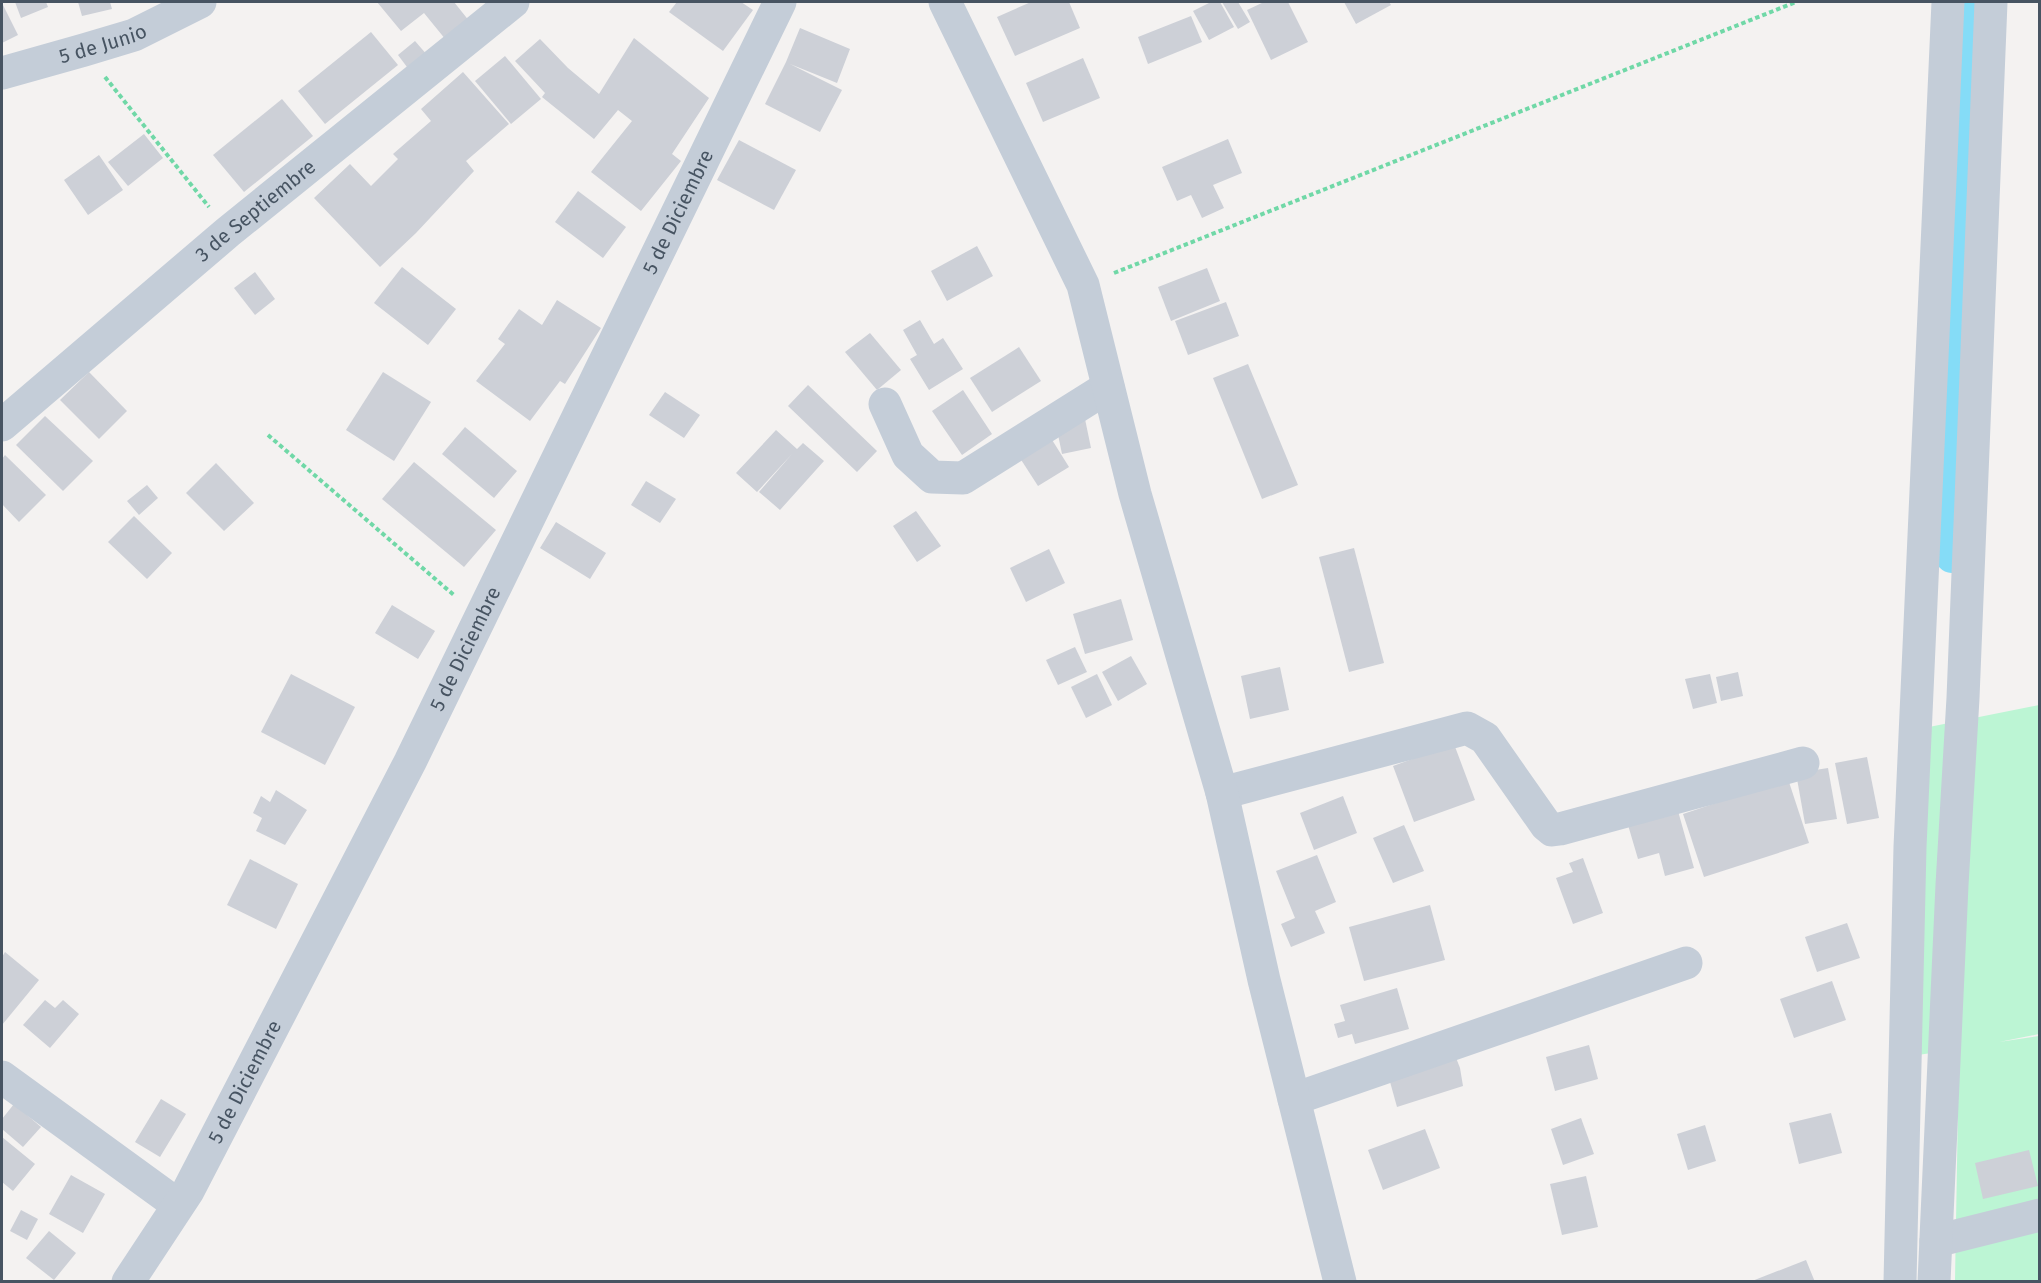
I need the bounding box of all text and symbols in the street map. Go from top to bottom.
street label: 5 de Junio [56,19,151,68]
street label: 5 de Diciembre [637,146,718,278]
street label: 3 de Septiembre [190,154,320,267]
street label: 5 de Diciembre [425,583,506,715]
street label: 5 de Diciembre [203,1016,286,1147]

